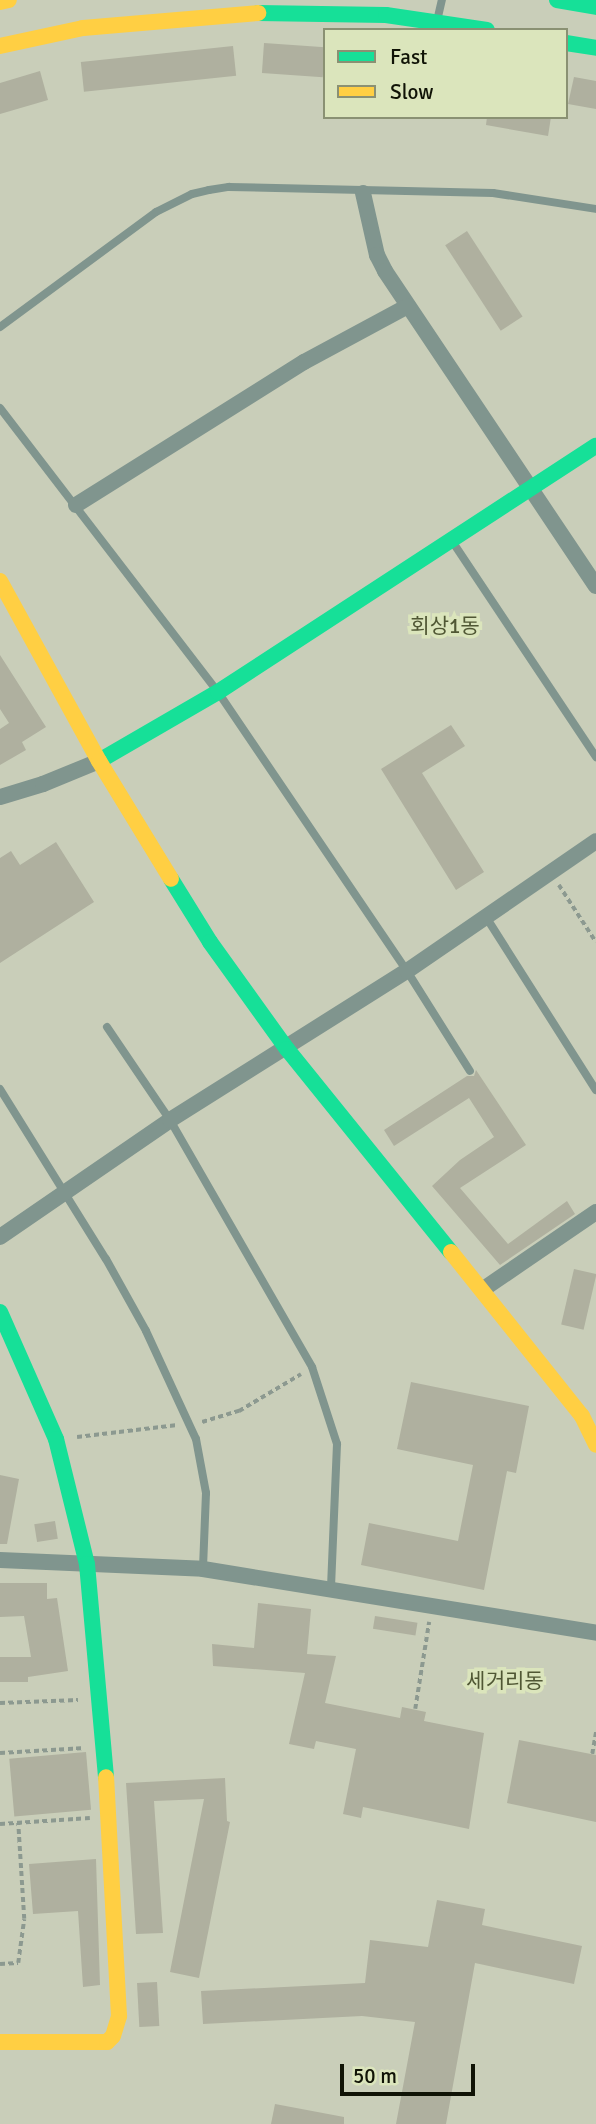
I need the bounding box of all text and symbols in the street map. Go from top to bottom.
legend [323,28,568,119]
text: Fast [390,44,427,70]
text: Slow [390,79,434,105]
district label: 회상1동 [410,613,480,639]
district label: 세거리동 [466,1668,544,1694]
scale bar [344,2050,479,2094]
text: 50 m [353,2063,397,2089]

